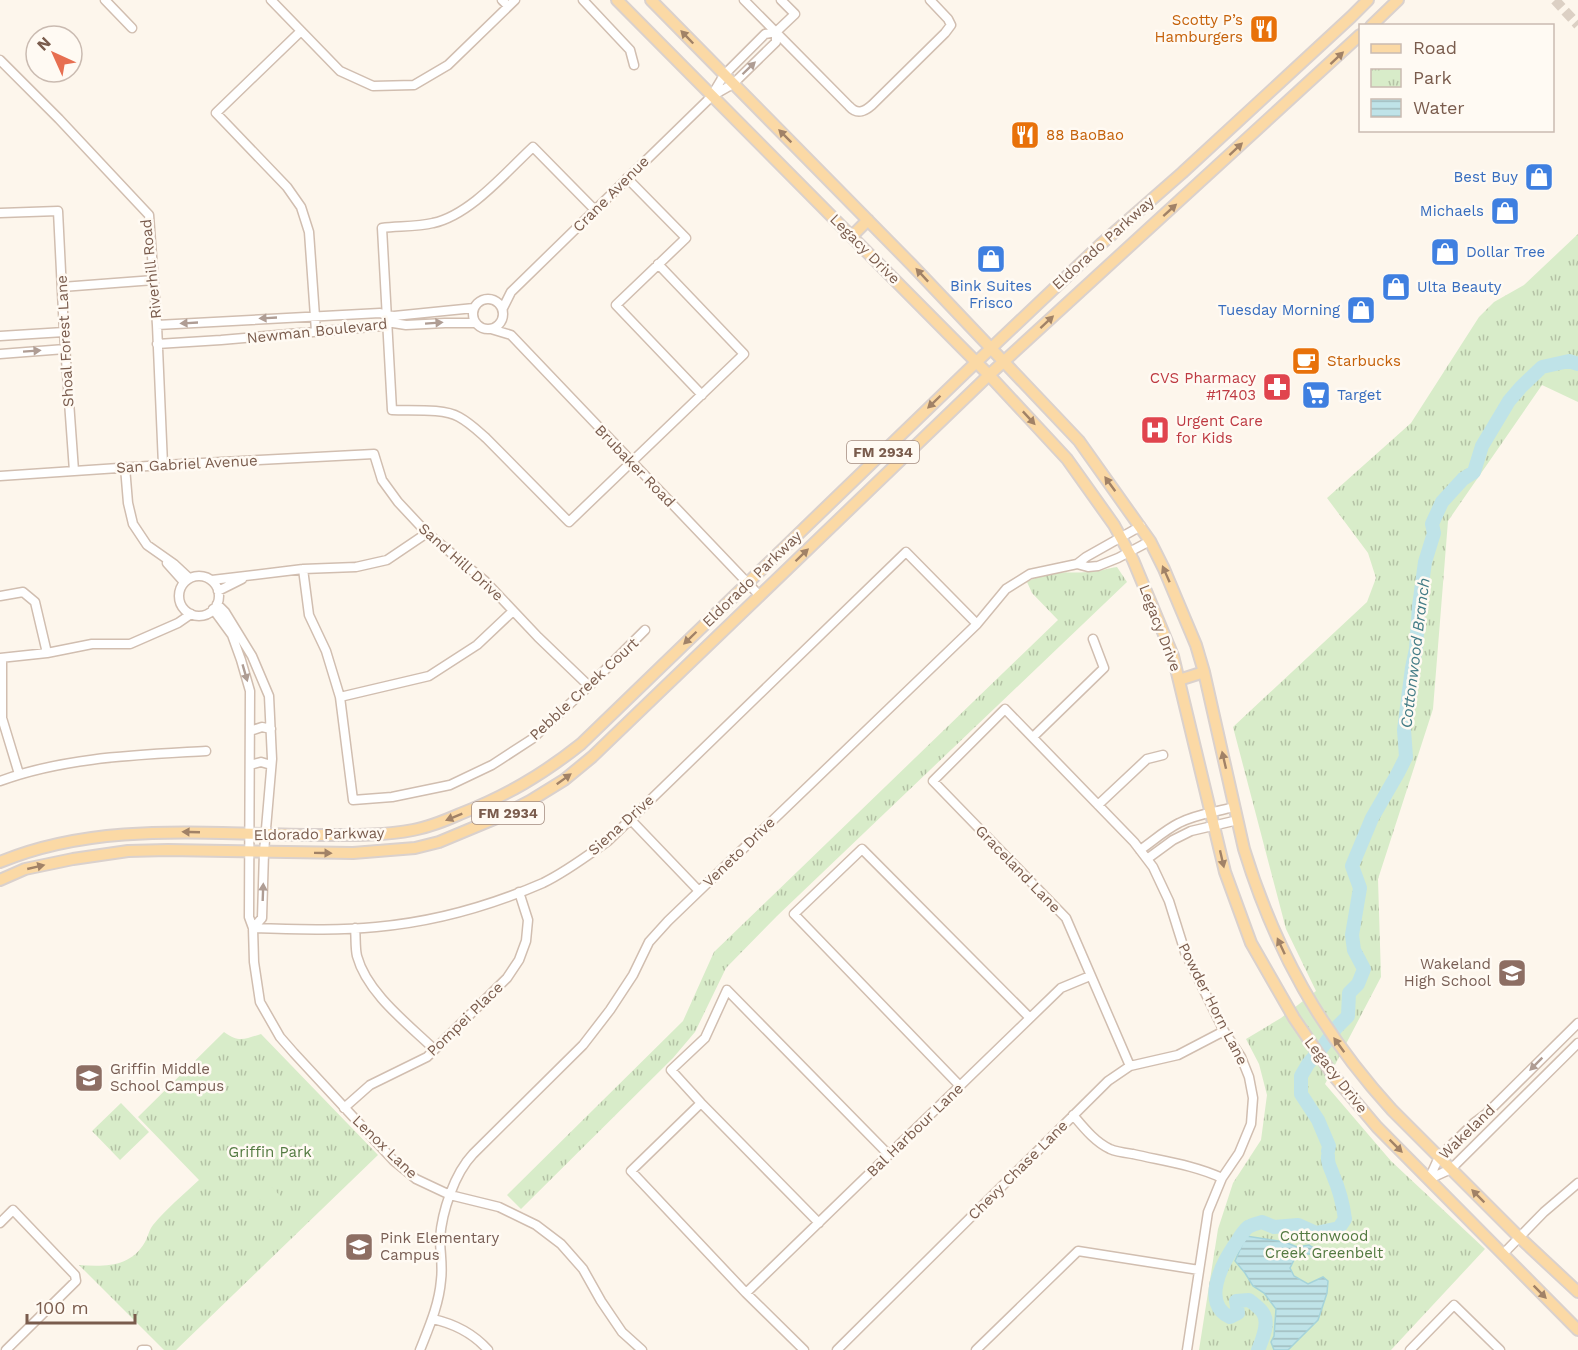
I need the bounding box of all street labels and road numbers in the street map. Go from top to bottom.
street label: Crane Avenue [569,152,653,236]
street label: Eldorado Parkway [1048,192,1158,293]
street label: Legacy Drive [826,210,904,288]
street label: Riverhill Road [137,218,165,320]
street label: Shoal Forest Lane [53,275,77,407]
street label: Newman Boulevard [246,315,388,347]
street label: Brubaker Road [591,421,679,511]
road number: FM 2934 [847,441,919,463]
street label: San Gabriel Avenue [116,451,258,477]
street label: Sand Hill Drive [415,519,507,605]
street label: Eldorado Parkway [699,527,806,631]
street label: Legacy Drive [1135,582,1185,674]
street label: Pebble Creek Court [526,633,643,744]
street label: Siena Drive [584,791,658,859]
road number: FM 2934 [472,802,544,824]
street label: Veneto Drive [699,813,779,891]
street label: Graceland Lane [972,822,1064,916]
street label: Eldorado Parkway [253,824,385,844]
street label: Powder Horn Lane [1174,940,1252,1068]
street label: Pompei Place [423,978,507,1060]
street label: Legacy Drive [1301,1033,1371,1117]
street label: Bal Harbour Lane [863,1079,967,1181]
street label: Wakeland [1435,1101,1499,1163]
street label: Lenox Lane [349,1111,421,1183]
street label: Chevy Chase Lane [964,1116,1072,1224]

